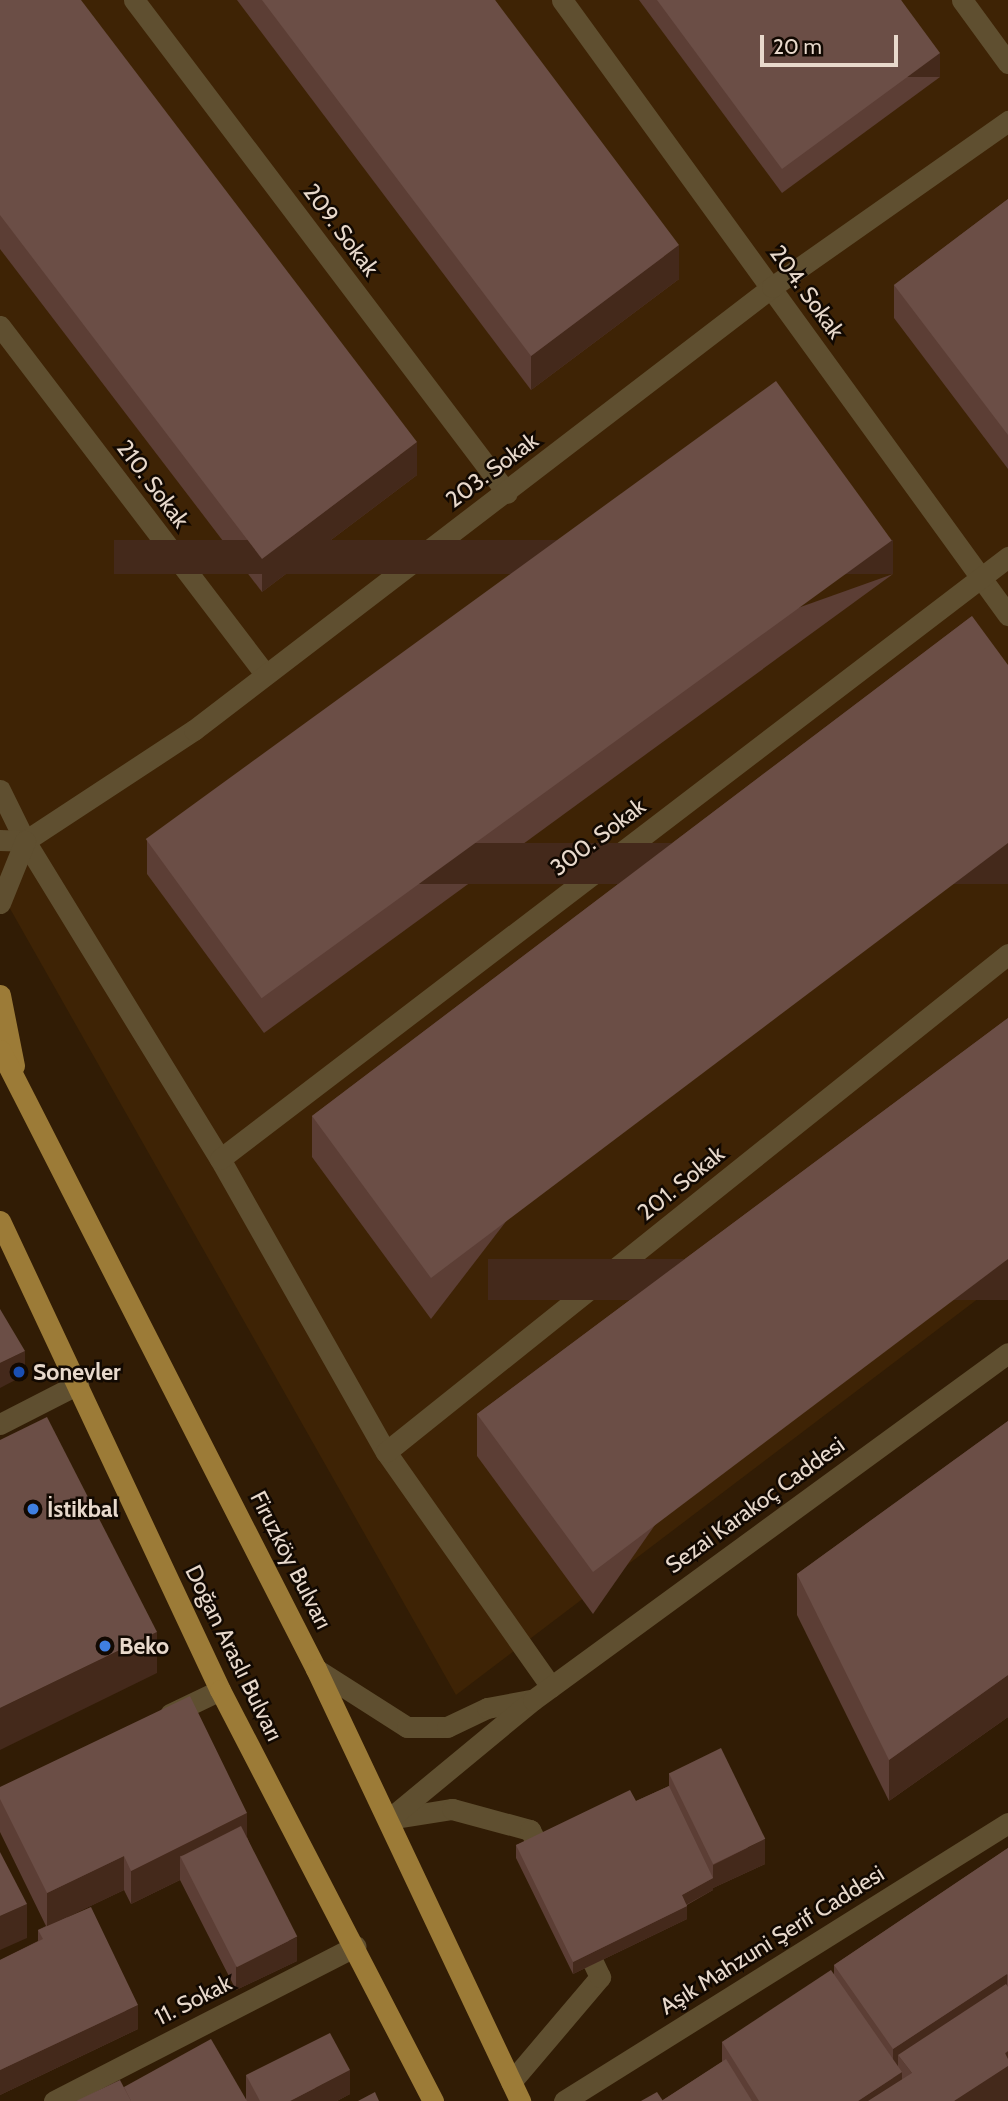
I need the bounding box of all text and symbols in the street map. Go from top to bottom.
scale bar [763,21,901,65]
text: 20 m [773,34,822,59]
street label: 209. Sokak [297,178,385,282]
street label: 204. Sokak [764,240,850,344]
street label: 203. Sokak [441,426,543,514]
street label: 210. Sokak [111,435,195,533]
street label: 300. Sokak [545,792,651,882]
street label: 201. Sokak [632,1140,730,1226]
place label: Sonevler [33,1358,121,1386]
marker: Sonevler [11,1364,27,1380]
street label: Sezai Karakoç Caddesi [660,1431,850,1579]
street label: Firuzköy Bulvarı [244,1486,338,1634]
place label: İstikbal [47,1495,118,1523]
marker: İstikbal [25,1501,41,1517]
street label: Doğan Araslı Bulvarı [179,1560,289,1746]
place label: Beko [119,1632,169,1660]
marker: Beko [97,1638,113,1654]
street label: Aşık Mahzuni Şerif Caddesi [655,1860,889,2020]
street label: 11. Sokak [150,1969,236,2031]

